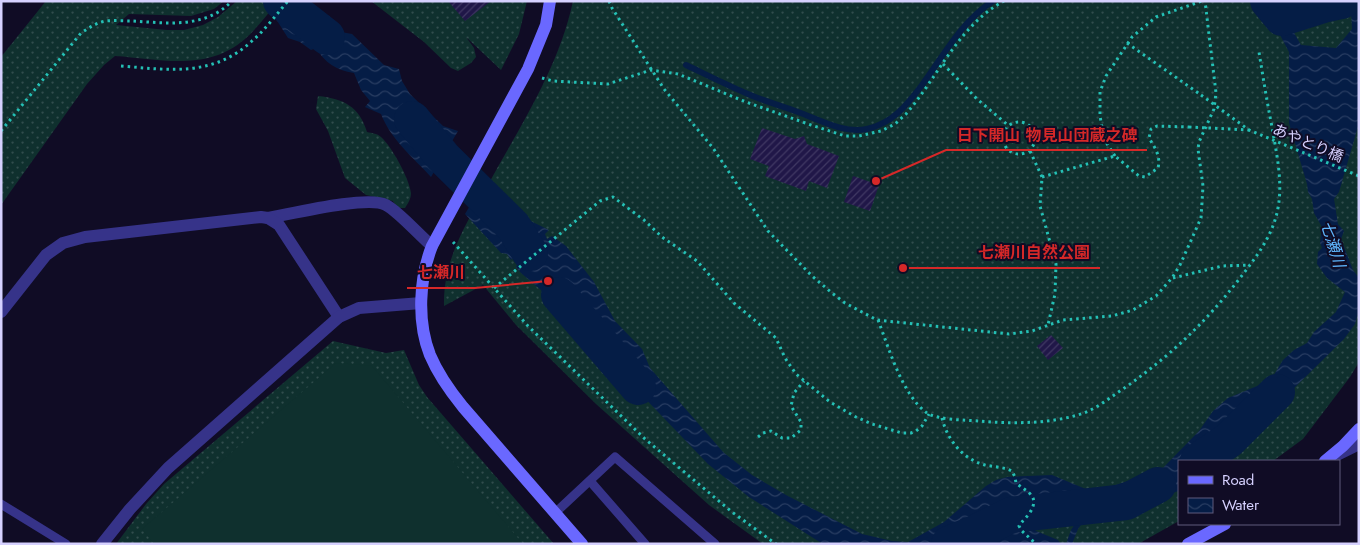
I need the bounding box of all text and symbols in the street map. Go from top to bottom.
street label: あやとり橋 [1269,118,1347,168]
callout: 日下開山 物見山団蔵之碑 [946,119,1147,150]
text: 日下開山 物見山団蔵之碑 [957,124,1137,147]
water label: 七瀬川 [1315,218,1352,272]
callout: 七瀬川自然公園 [968,237,1100,268]
text: 七瀬川自然公園 [978,241,1090,264]
callout: 七瀬川 [407,257,475,288]
text: 七瀬川 [417,261,465,284]
legend [1178,460,1340,525]
text: Road [1222,469,1254,491]
text: Water [1222,494,1260,516]

